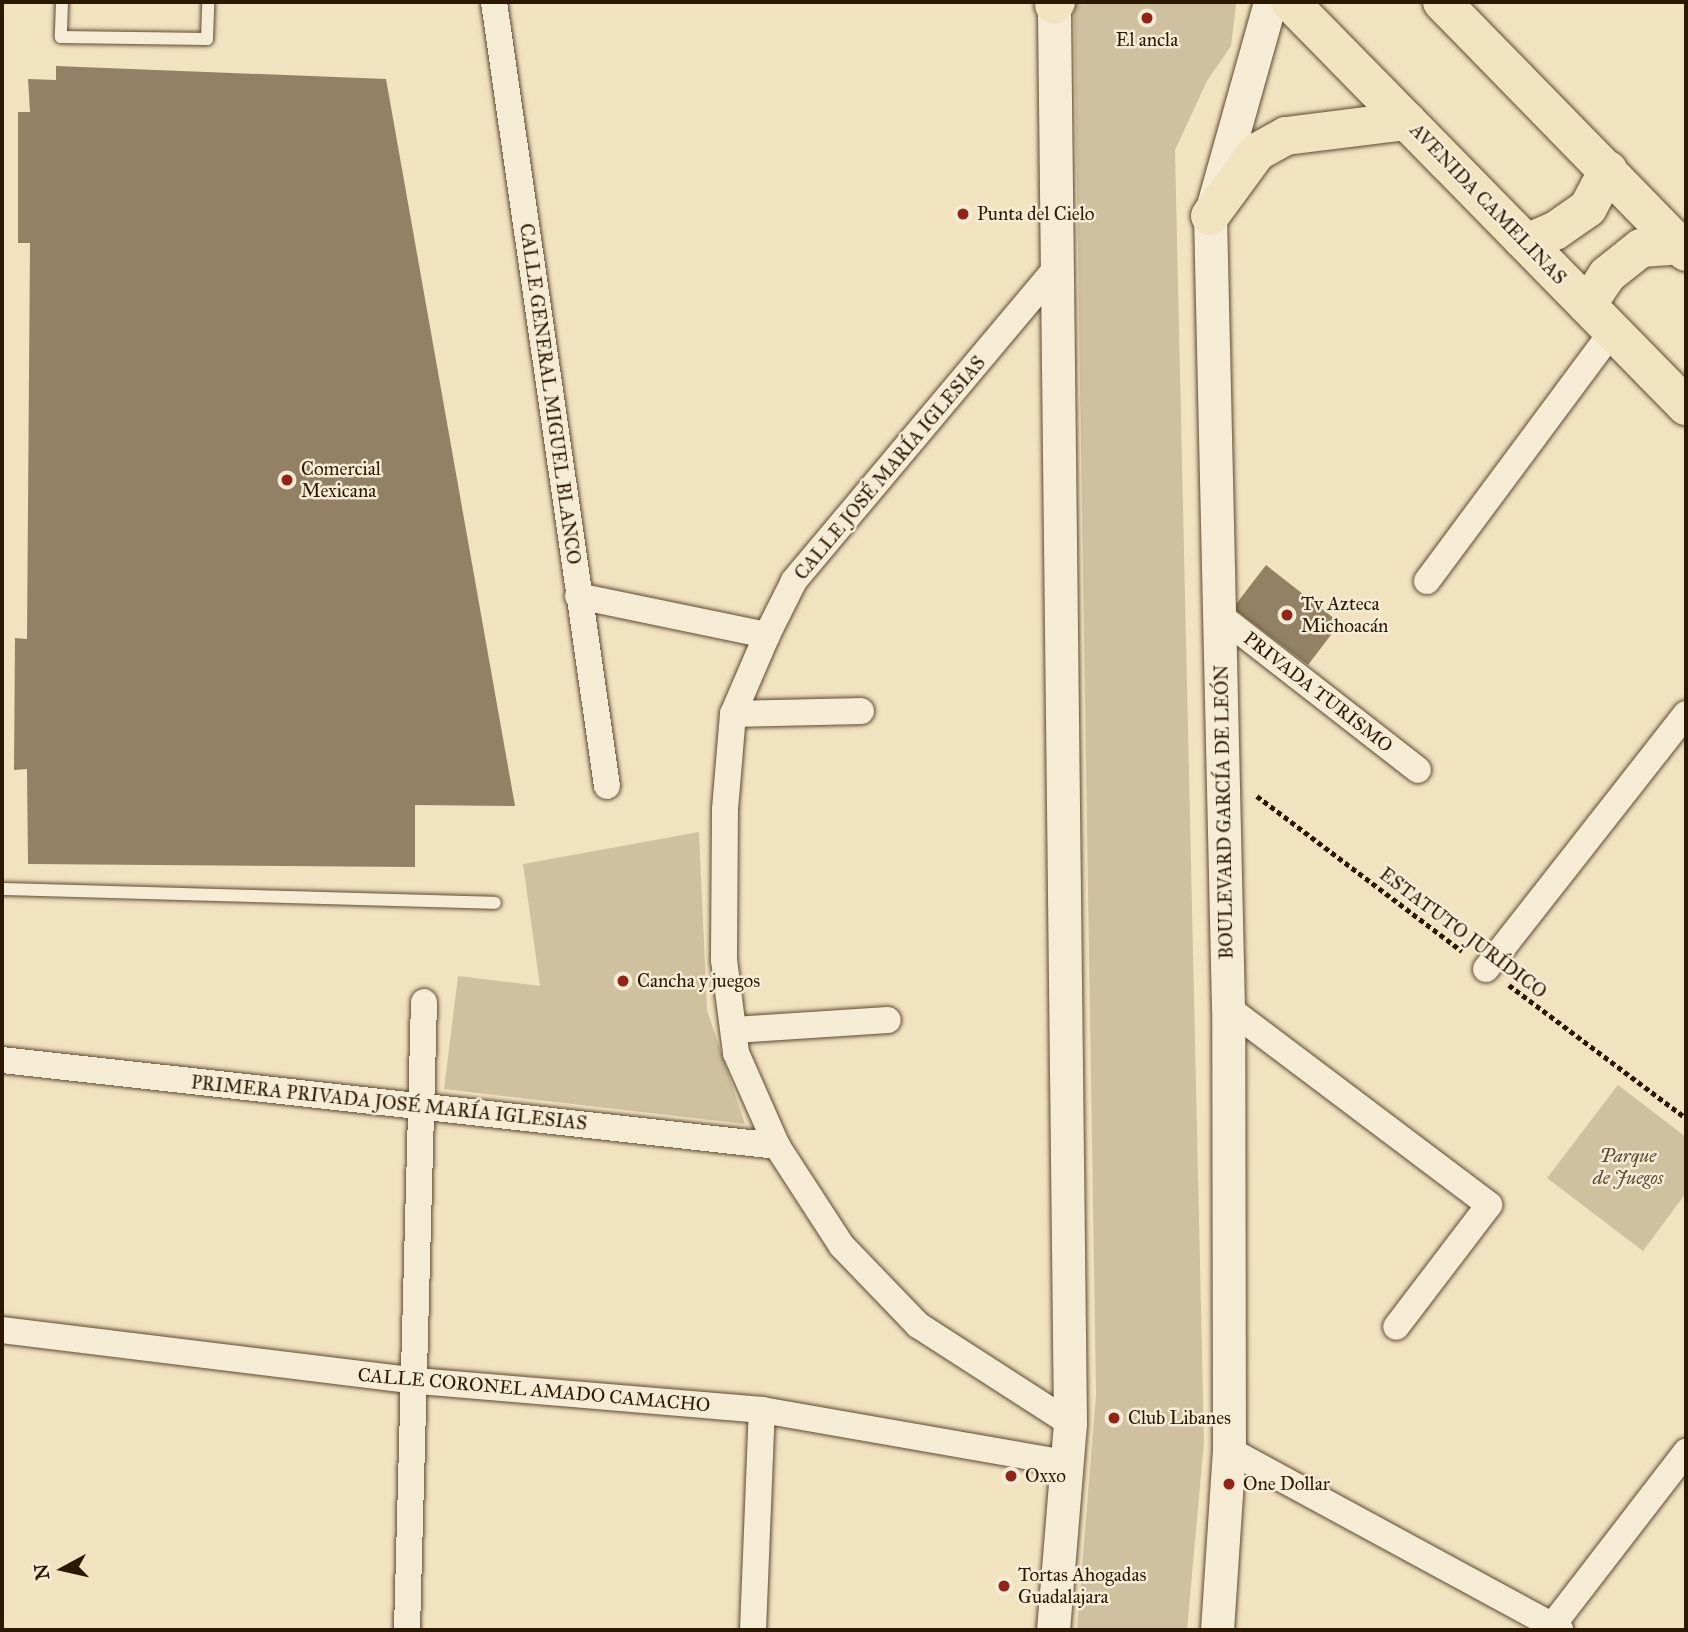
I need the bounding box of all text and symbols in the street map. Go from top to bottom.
marker: El ancla [1139,10,1155,26]
place label: El ancla [1116,29,1178,51]
street label: AVENIDA CAMELINAS [1405,119,1571,289]
place label: Punta del Cielo [977,203,1094,225]
marker: Punta del Cielo [955,206,971,222]
street label: CALLE GENERAL MIGUEL BLANCO [515,222,585,566]
street label: CALLE JOSÉ MARÍA IGLESIAS [790,352,990,584]
place label: Comercial Mexicana [301,458,381,502]
marker: Comercial Mexicana [279,472,295,488]
place label: Tv Azteca Michoacán [1301,593,1388,637]
marker: Tv Azteca Michoacán [1279,607,1295,623]
street label: PRIVADA TURISMO [1239,627,1397,757]
street label: BOULEVARD GARCÍA DE LEÓN [1210,664,1238,960]
street label: ESTATUTO JURÍDICO [1375,863,1551,1003]
place label: Cancha y juegos [637,970,760,992]
marker: Cancha y juegos [615,973,631,989]
street label: PRIMERA PRIVADA JOSÉ MARÍA IGLESIAS [190,1071,588,1135]
park label: Parque de Juegos [1593,1145,1663,1189]
street label: CALLE CORONEL AMADO CAMACHO [357,1363,711,1417]
place label: Club Libanes [1128,1407,1231,1429]
marker: Club Libanes [1106,1410,1122,1426]
place label: Oxxo [1025,1465,1066,1487]
marker: Oxxo [1003,1468,1019,1484]
place label: One Dollar [1243,1473,1330,1495]
marker: One Dollar [1221,1476,1237,1492]
north arrow [28,1534,98,1604]
text: N [29,1562,54,1582]
place label: Tortas Ahogadas Guadalajara [1018,1564,1146,1608]
marker: Tortas Ahogadas Guadalajara [996,1578,1012,1594]

